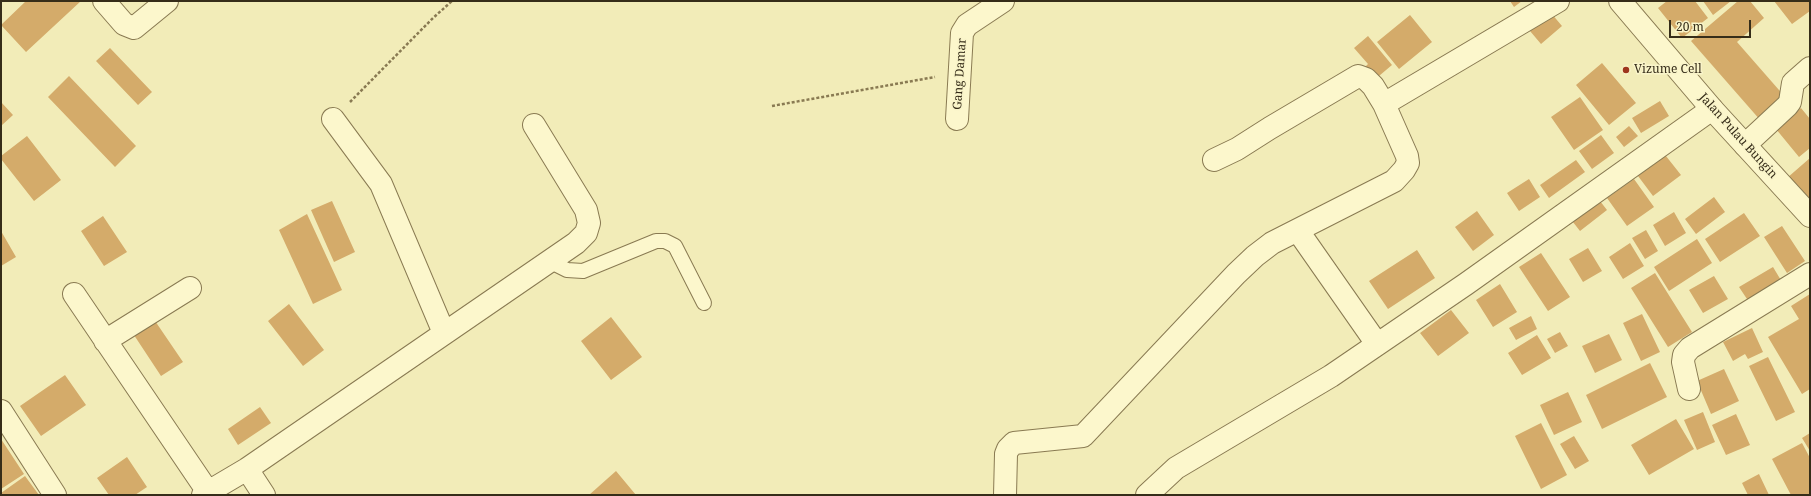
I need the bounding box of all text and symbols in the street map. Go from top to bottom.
scale bar [1671,12,1753,38]
text: 20 m [1676,18,1704,35]
street label: Gang Damar [950,38,970,110]
place label: Vizume Cell [1634,63,1702,77]
marker: Vizume Cell [1621,65,1631,75]
street label: Jalan Pulau Bungin [1696,90,1780,182]

